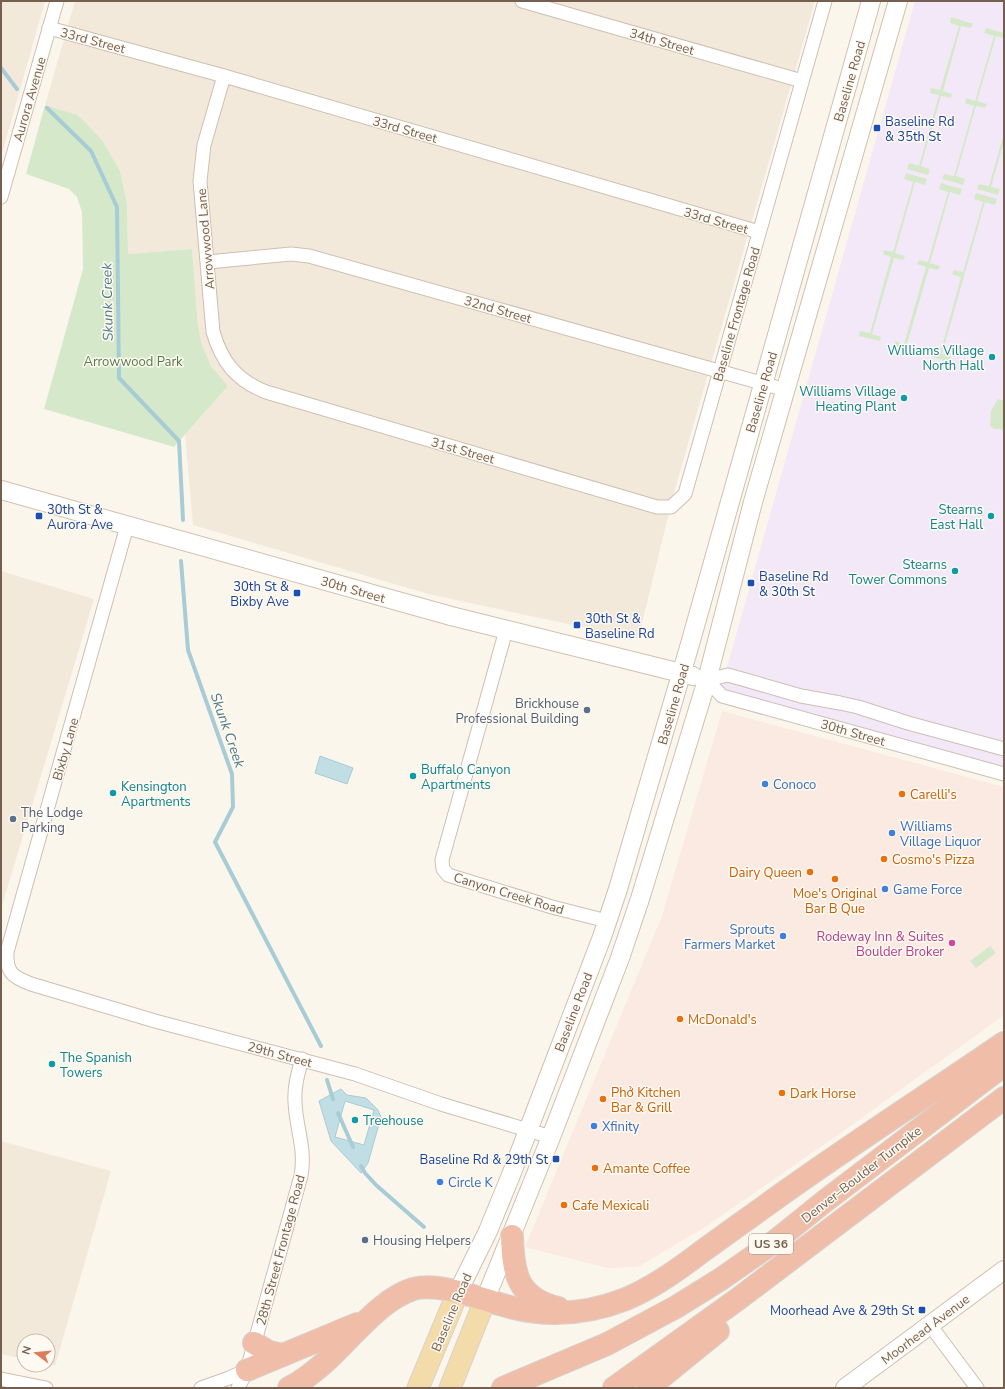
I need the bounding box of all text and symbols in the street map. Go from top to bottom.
street label: 33rd Street [58,24,128,58]
street label: 34th Street [627,24,697,60]
street label: Baseline Road [830,39,870,124]
street label: Aurora Avenue [9,55,51,144]
street label: 33rd Street [370,112,440,148]
place label: Baseline Rd & 35th St [885,113,954,146]
marker: Baseline Rd & 35th St [872,123,882,133]
street label: Arrowwood Lane [193,188,219,290]
street label: 33rd Street [681,203,751,239]
street label: Baseline Frontage Road [709,245,765,384]
water label: Skunk Creek [97,262,118,341]
street label: 32nd Street [462,292,534,328]
place label: Williams Village North Hall [887,342,984,375]
street label: Baseline Road [742,350,782,435]
marker: Williams Village North Hall [987,352,997,362]
park label: Arrowwood Park [83,353,183,371]
place label: Williams Village Heating Plant [799,383,896,416]
marker: Williams Village Heating Plant [899,393,909,403]
street label: 31st Street [429,433,497,469]
place label: 30th St & Aurora Ave [47,501,113,534]
place label: Stearns East Hall [930,501,983,534]
marker: 30th St & Aurora Ave [34,511,44,521]
marker: Stearns East Hall [986,511,996,521]
place label: Stearns Tower Commons [849,556,947,589]
marker: Stearns Tower Commons [950,566,960,576]
place label: Baseline Rd & 30th St [759,568,828,601]
street label: 30th Street [318,572,388,608]
place label: 30th St & Bixby Ave [230,578,289,611]
marker: Baseline Rd & 30th St [746,578,756,588]
marker: 30th St & Bixby Ave [292,588,302,598]
place label: 30th St & Baseline Rd [585,610,654,643]
marker: 30th St & Baseline Rd [572,620,582,630]
street label: Baseline Road [654,662,694,747]
water label: Skunk Creek [206,690,250,771]
place label: Brickhouse Professional Building [455,695,579,728]
marker: Brickhouse Professional Building [582,705,592,715]
street label: 30th Street [818,715,888,751]
street label: Bixby Lane [48,716,84,783]
place label: Buffalo Canyon Apartments [421,761,511,794]
marker: Buffalo Canyon Apartments [408,771,418,781]
place label: Conoco [773,776,816,794]
place label: Kensington Apartments [121,778,191,811]
marker: Conoco [760,779,770,789]
place label: Carelli's [910,786,957,804]
marker: Kensington Apartments [108,788,118,798]
marker: Carelli's [897,789,907,799]
place label: The Lodge Parking [21,804,83,837]
marker: The Lodge Parking [8,814,18,824]
place label: Williams Village Liquor [899,818,982,851]
marker: Williams Village Liquor [887,828,897,838]
place label: Cosmo's Pizza [892,851,975,869]
marker: Cosmo's Pizza [879,854,889,864]
place label: Dairy Queen [729,864,802,882]
marker: Dairy Queen [805,867,815,877]
street label: Canyon Creek Road [451,869,566,919]
marker: Moe's Original Bar B Que [830,874,840,884]
place label: Game Force [893,881,962,899]
marker: Game Force [880,884,890,894]
place label: Moe's Original Bar B Que [793,885,877,918]
place label: Sprouts Farmers Market [684,921,775,954]
place label: Rodeway Inn & Suites Boulder Broker [816,928,944,961]
marker: Sprouts Farmers Market [778,931,788,941]
marker: Rodeway Inn & Suites Boulder Broker [947,938,957,948]
street label: Baseline Road [551,970,597,1055]
place label: McDonald's [688,1011,757,1029]
marker: McDonald's [675,1014,685,1024]
street label: 29th Street [245,1038,315,1072]
place label: The Spanish Towers [60,1049,132,1082]
marker: The Spanish Towers [47,1059,57,1069]
place label: Phở Kitchen Bar & Grill [611,1084,681,1117]
place label: Dark Horse [790,1085,856,1103]
marker: Dark Horse [777,1088,787,1098]
marker: Phở Kitchen Bar & Grill [598,1094,608,1104]
place label: Treehouse [363,1112,423,1130]
marker: Treehouse [350,1115,360,1125]
place label: Xfinity [602,1118,640,1136]
marker: Xfinity [589,1121,599,1131]
street label: Denver–Boulder Turnpike [798,1122,925,1227]
place label: Baseline Rd & 29th St [419,1151,548,1169]
marker: Baseline Rd & 29th St [551,1154,561,1164]
place label: Amante Coffee [603,1160,690,1178]
marker: Amante Coffee [590,1163,600,1173]
street label: 28th Street Frontage Road [252,1173,310,1328]
place label: Circle K [448,1174,493,1192]
marker: Circle K [435,1177,445,1187]
place label: Cafe Mexicali [572,1197,649,1215]
marker: Cafe Mexicali [559,1200,569,1210]
place label: Housing Helpers [373,1232,471,1250]
road number: US 36 [749,1234,793,1254]
marker: Housing Helpers [360,1235,370,1245]
street label: Baseline Road [427,1270,477,1354]
street label: Moorhead Avenue [878,1290,974,1369]
place label: Moorhead Ave & 29th St [770,1302,914,1320]
marker: Moorhead Ave & 29th St [917,1305,927,1315]
north arrow [16,1333,56,1373]
text: N [19,1344,35,1356]

